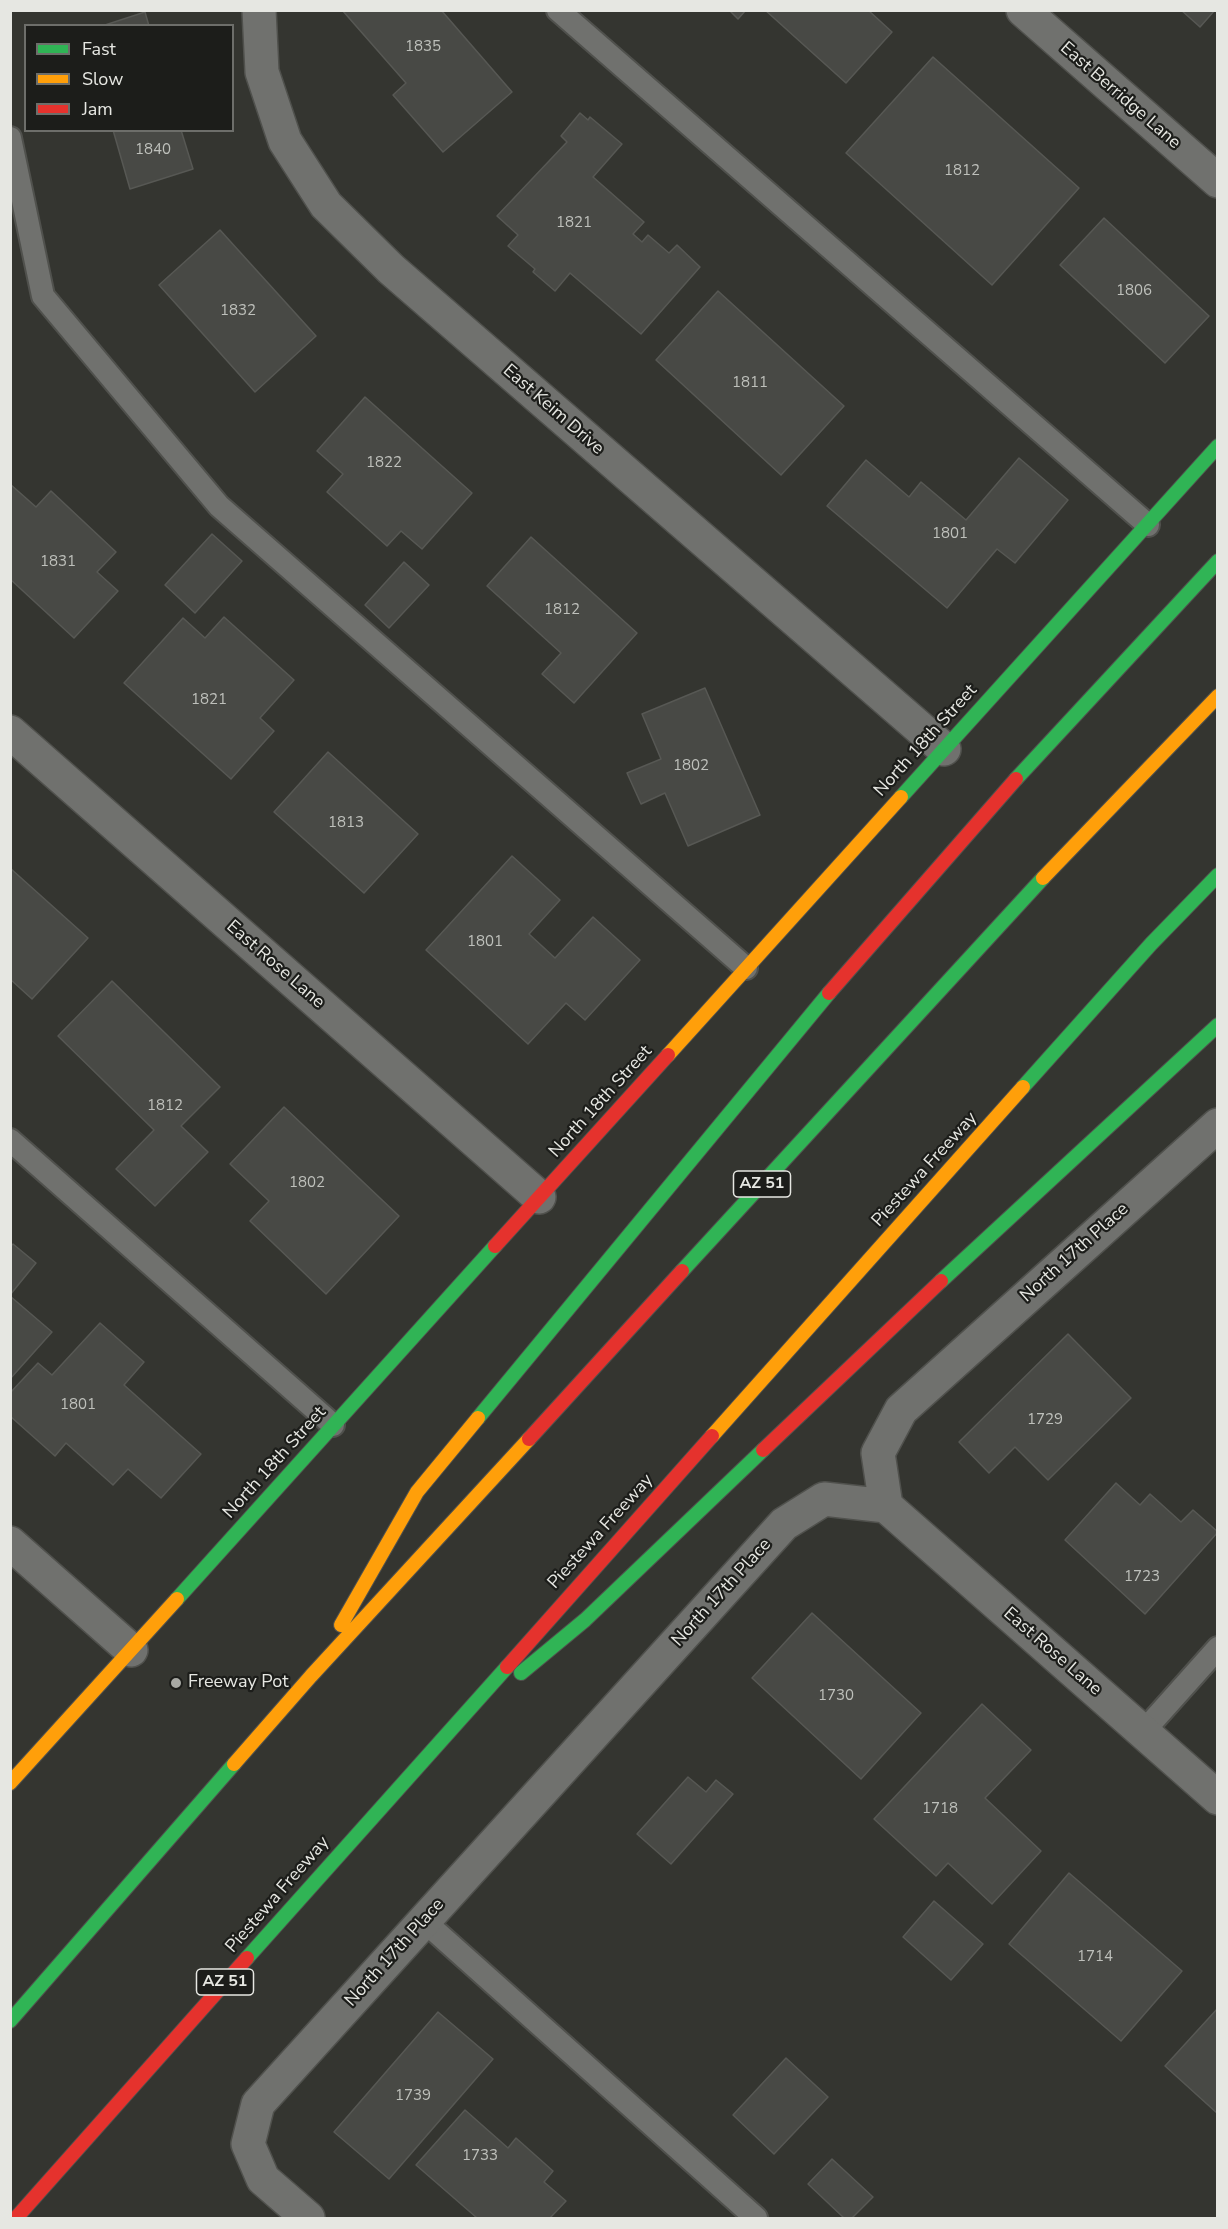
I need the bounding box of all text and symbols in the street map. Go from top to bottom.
legend [24,24,234,132]
text: Fast [82,37,116,61]
house number: 1835 [405,38,441,56]
street label: East Berridge Lane [1055,38,1185,154]
text: Slow [82,67,123,91]
text: Jam [82,97,113,121]
house number: 1840 [135,141,171,159]
house number: 1812 [944,162,980,180]
house number: 1821 [556,214,592,232]
house number: 1806 [1116,282,1152,300]
house number: 1832 [220,302,256,320]
street label: East Keim Drive [498,360,608,460]
house number: 1811 [732,374,768,392]
house number: 1822 [366,454,402,472]
house number: 1801 [932,525,968,543]
house number: 1831 [40,553,76,571]
house number: 1812 [544,601,580,619]
street label: North 18th Street [870,681,982,801]
house number: 1821 [191,691,227,709]
house number: 1802 [673,757,709,775]
house number: 1813 [328,814,364,832]
street label: East Rose Lane [221,916,329,1014]
house number: 1801 [467,933,503,951]
street label: North 18th Street [545,1042,657,1162]
house number: 1812 [147,1097,183,1115]
street label: Piestewa Freeway [868,1108,982,1232]
road number: AZ 51 [734,1171,790,1197]
house number: 1802 [289,1174,325,1192]
street label: North 17th Place [1016,1199,1134,1307]
house number: 1801 [60,1396,96,1414]
street label: North 18th Street [219,1403,331,1523]
house number: 1729 [1027,1411,1063,1429]
street label: Piestewa Freeway [544,1470,658,1594]
street label: North 17th Place [668,1534,776,1652]
house number: 1723 [1124,1568,1160,1586]
street label: East Rose Lane [998,1603,1106,1701]
place label: Freeway Pot [188,1672,289,1694]
marker: Freeway Pot [169,1676,183,1690]
house number: 1730 [818,1687,854,1705]
house number: 1718 [922,1800,958,1818]
street label: Piestewa Freeway [222,1832,334,1958]
street label: North 17th Place [341,1894,449,2012]
house number: 1714 [1077,1948,1113,1966]
road number: AZ 51 [196,1969,254,1995]
house number: 1739 [395,2087,431,2105]
house number: 1733 [462,2147,498,2165]

